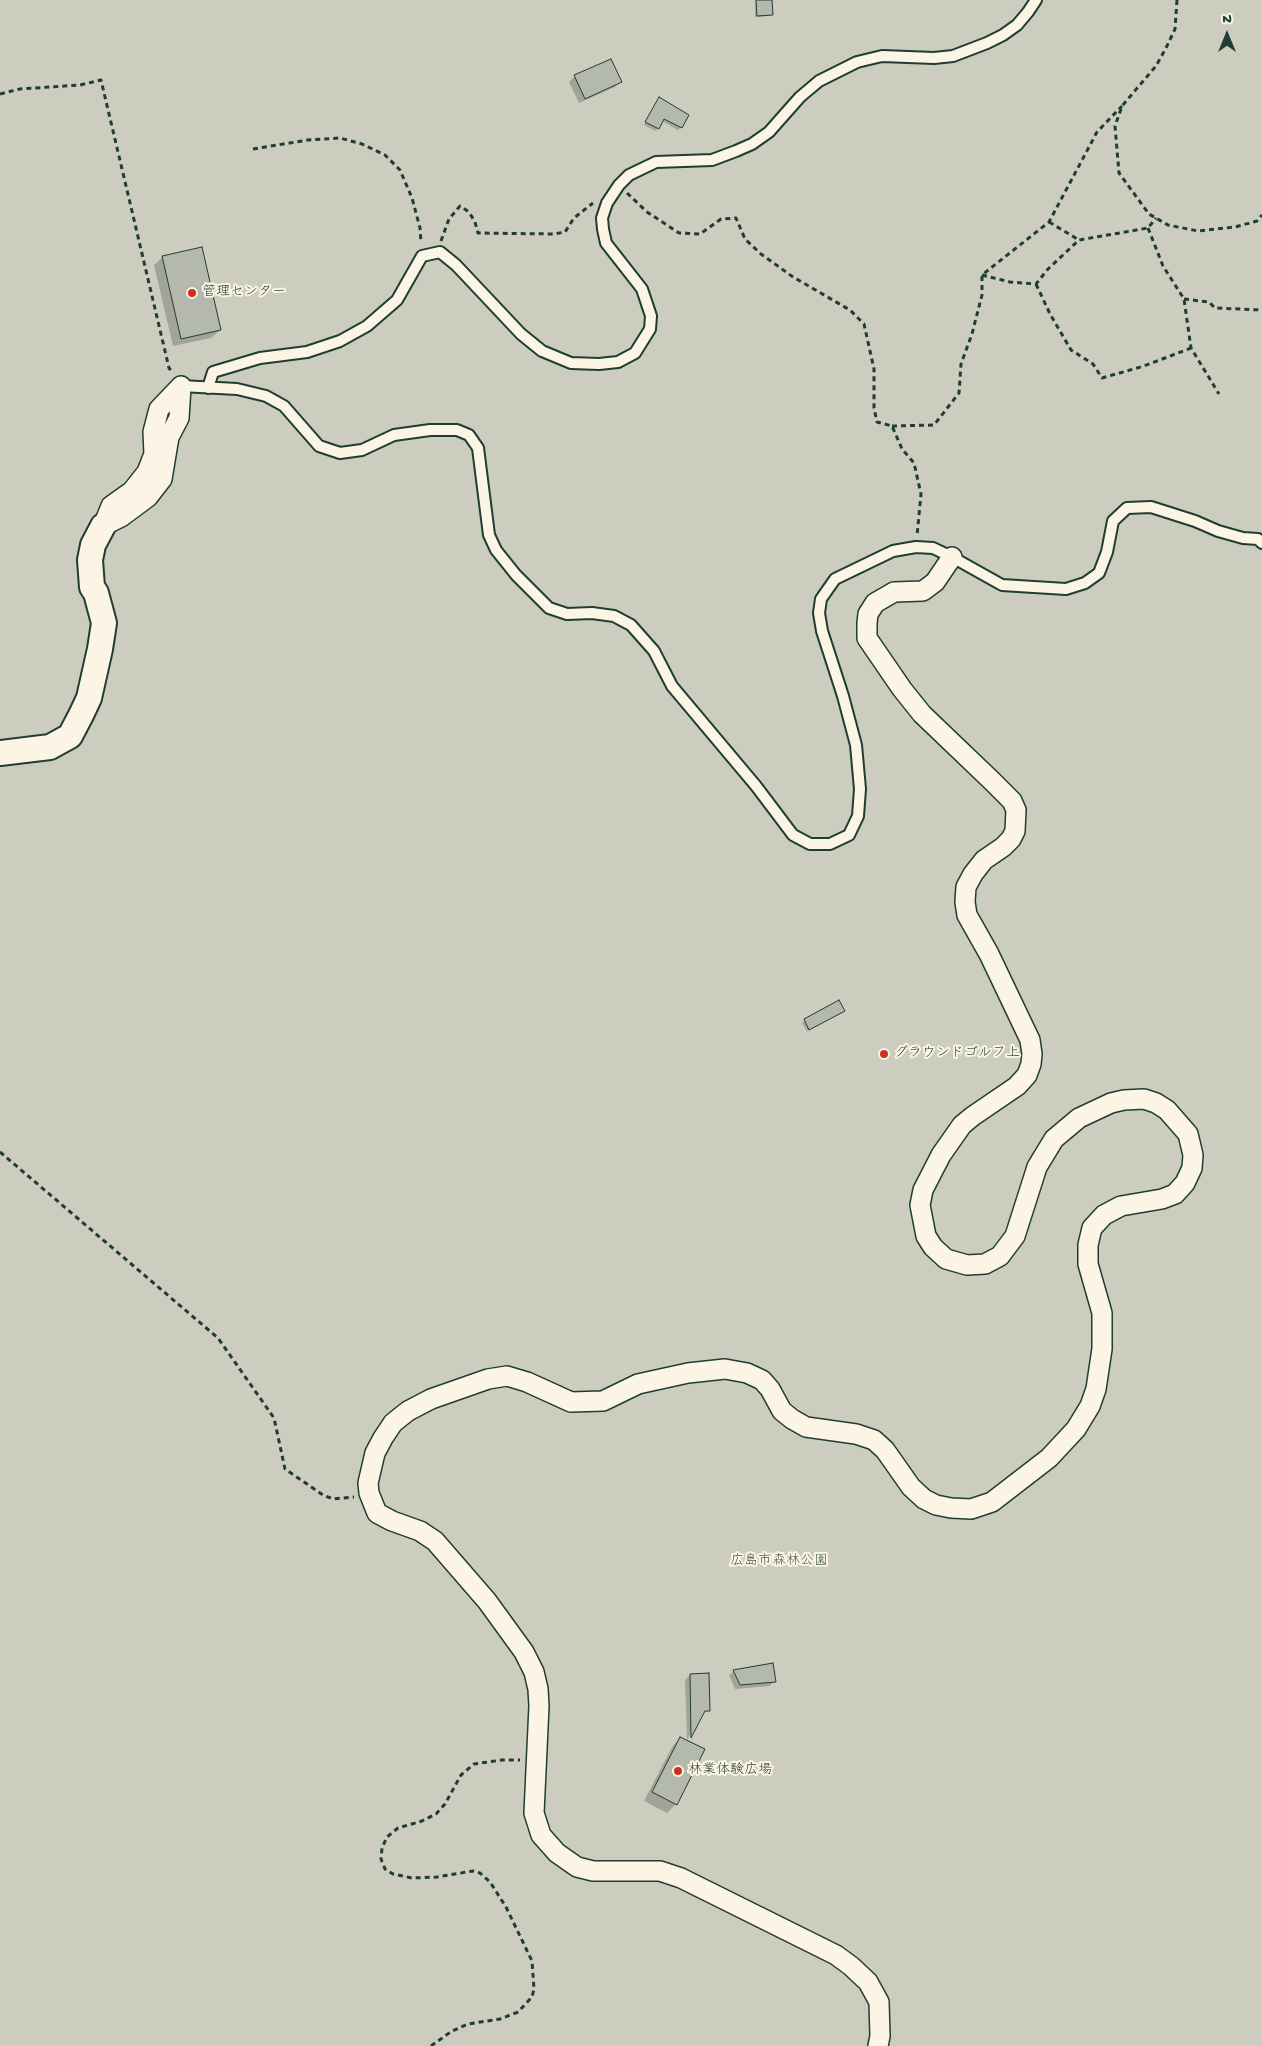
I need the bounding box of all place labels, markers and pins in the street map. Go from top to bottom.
place label: 管理センター [202,285,286,301]
marker: 管理センター [186,287,198,299]
place label: グラウンドゴルフ上 [894,1046,1020,1062]
marker: グラウンドゴルフ上 [878,1048,890,1060]
place label: 林業体験広場 [688,1763,772,1779]
marker: 林業体験広場 [672,1765,684,1777]

